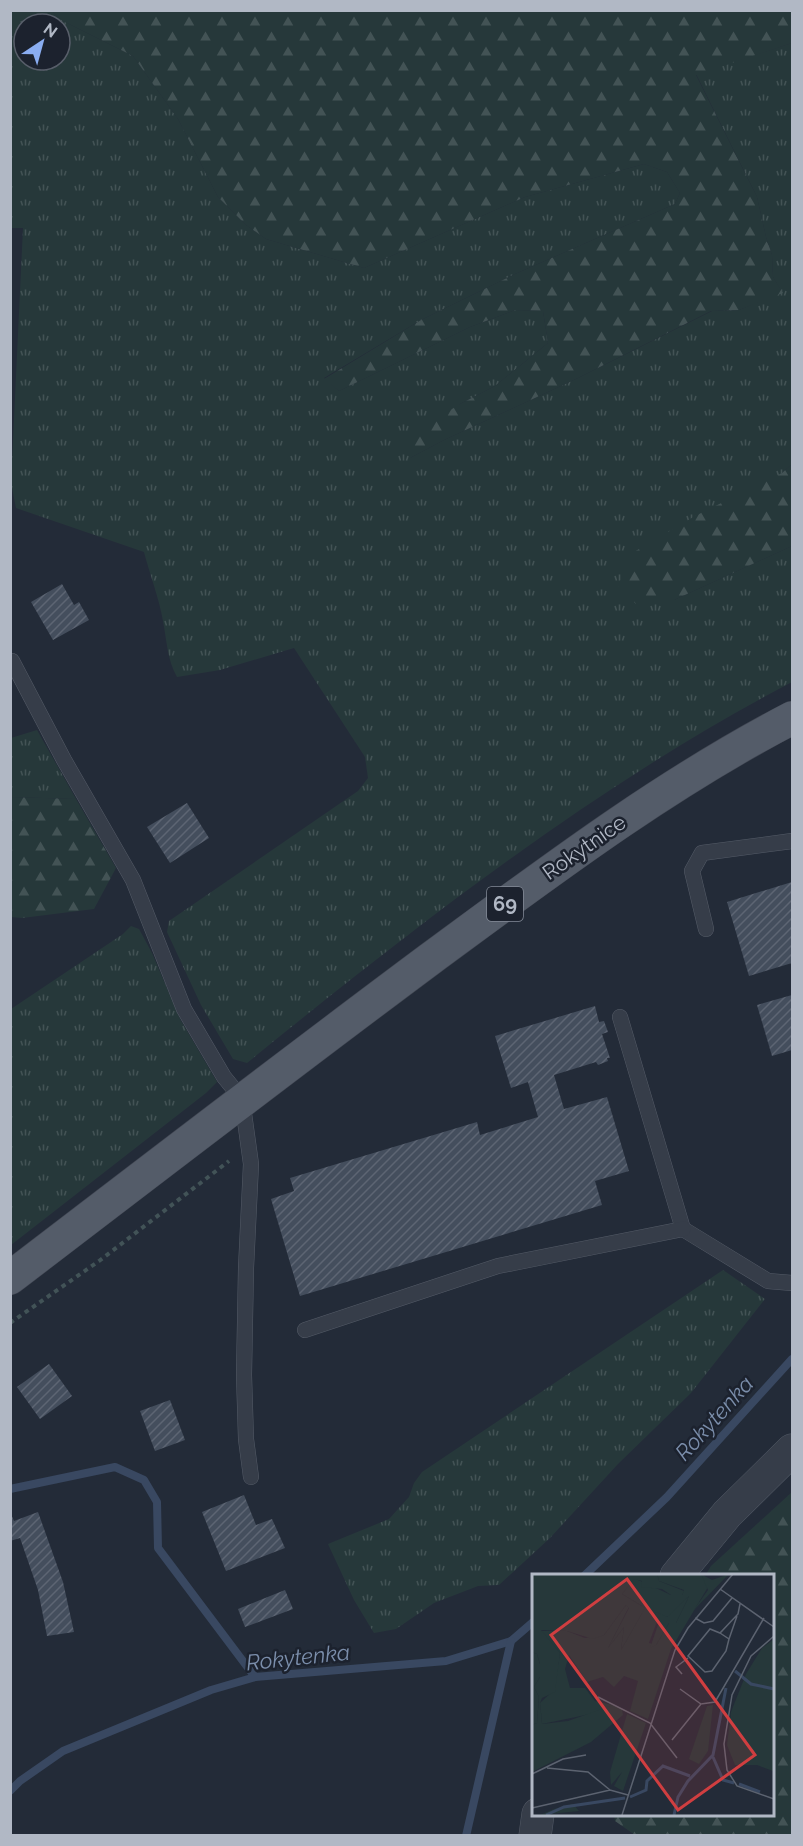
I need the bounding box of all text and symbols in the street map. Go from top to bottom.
north arrow [12,12,72,72]
text: N [40,19,61,42]
street label: Rokytnice [538,809,630,885]
road number: 69 [487,887,523,921]
water label: Rokytenka [669,1371,759,1465]
inset map [532,1574,773,1816]
water label: Rokytenka [245,1639,351,1675]

